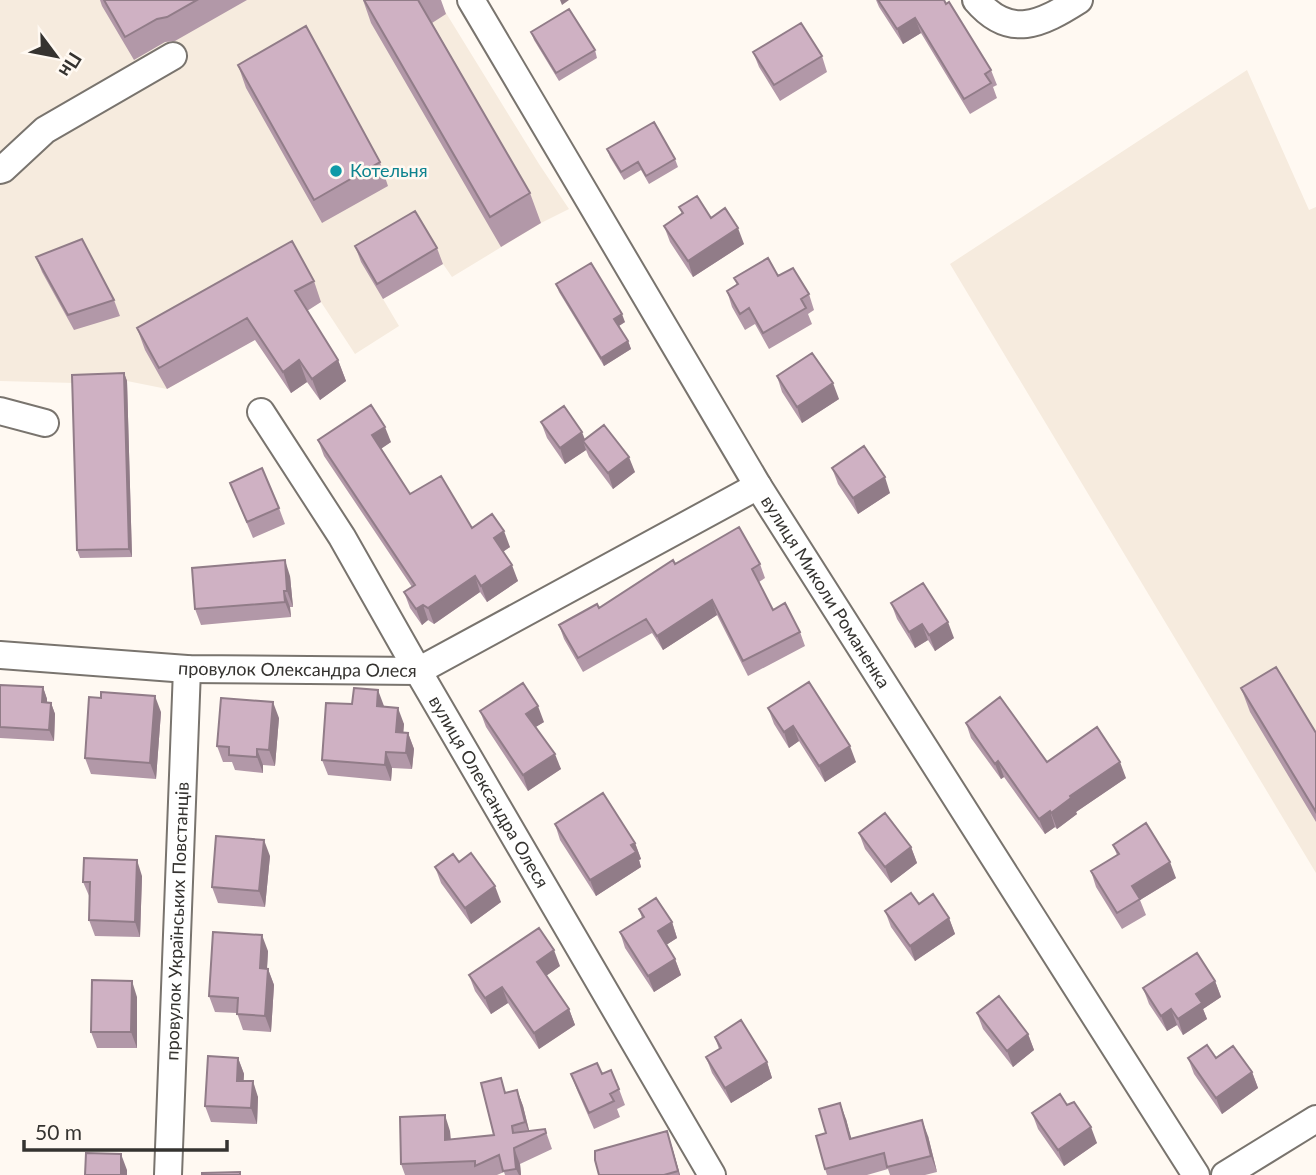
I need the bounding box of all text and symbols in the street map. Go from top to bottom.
north arrow [21,21,91,91]
text: Пн [55,49,87,82]
place label: Котельня [350,159,428,181]
marker: Котельня [328,163,344,179]
street label: вулиця Миколи Романенка [757,491,896,692]
street label: провулок Олександра Олеся [177,656,417,681]
street label: вулиця Олександра Олеся [425,691,554,891]
street label: провулок Українських Повстанців [160,781,193,1061]
scale bar [24,1108,228,1152]
text: 50 m [35,1119,82,1144]

